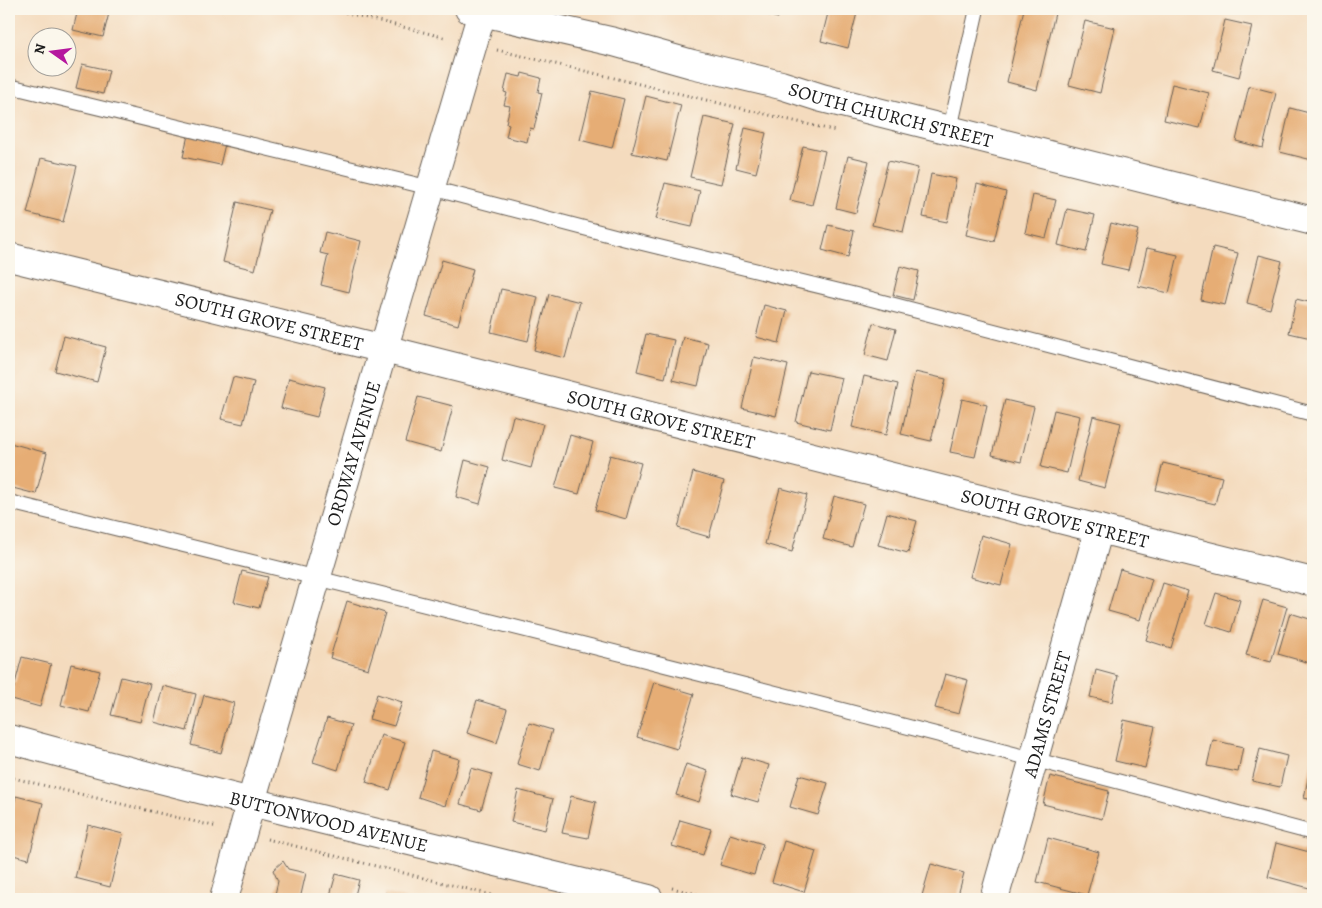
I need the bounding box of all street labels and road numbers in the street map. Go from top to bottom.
street label: SOUTH CHURCH STREET [785,76,996,154]
street label: SOUTH GROVE STREET [172,286,366,358]
street label: ORDWAY AVENUE [320,378,387,529]
street label: SOUTH GROVE STREET [564,384,758,456]
street label: SOUTH GROVE STREET [958,483,1152,555]
street label: ADAMS STREET [1017,648,1078,782]
street label: BUTTONWOOD AVENUE [226,785,430,859]

